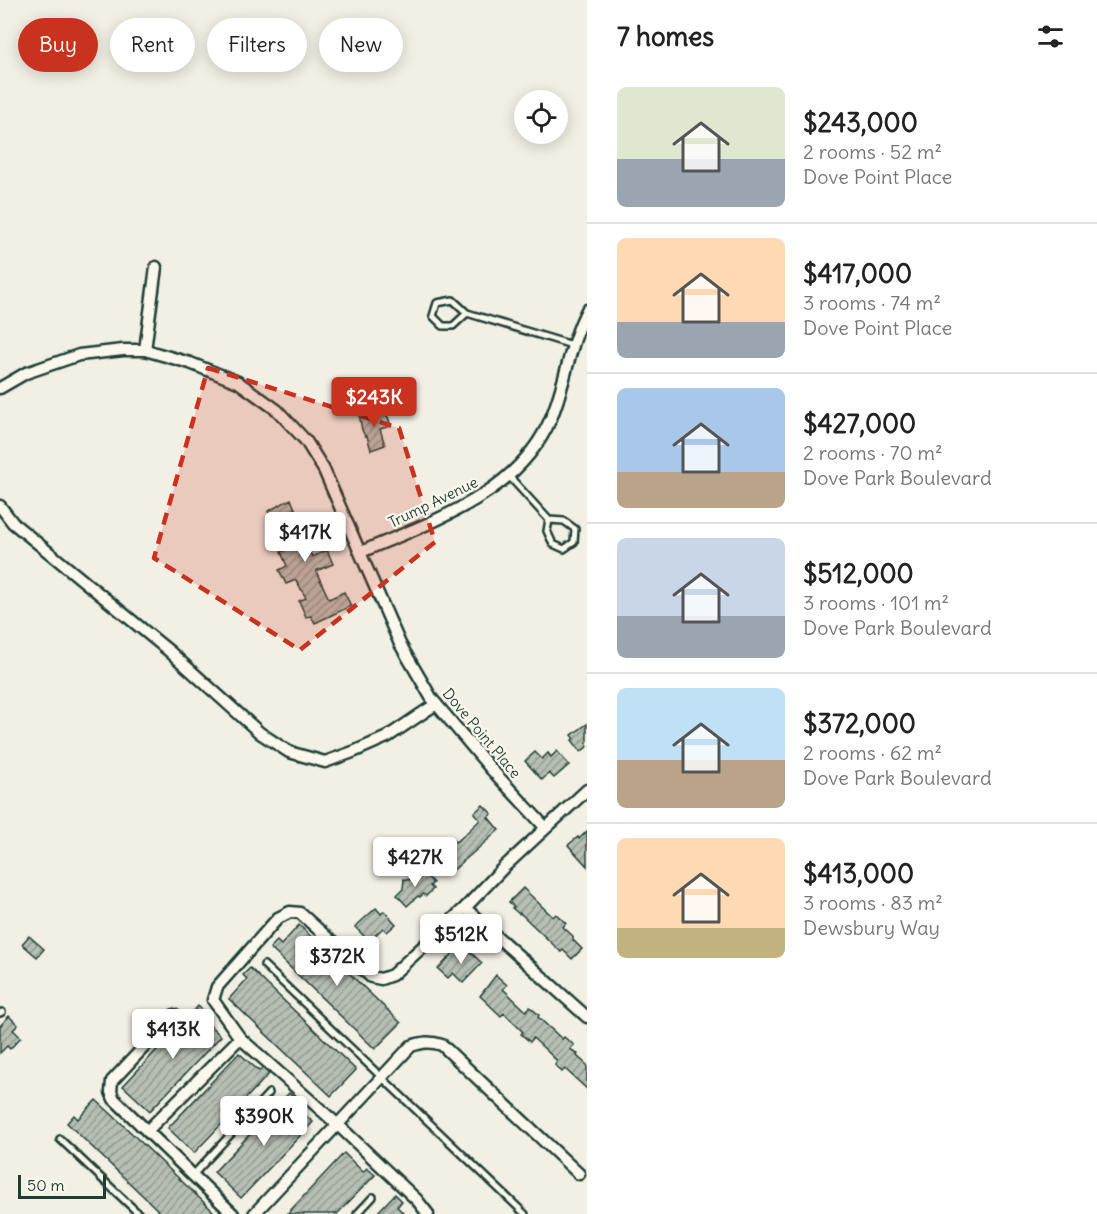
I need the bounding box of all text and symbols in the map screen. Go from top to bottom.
chip: Buy [18,18,98,72]
chip: Rent [110,18,195,72]
chip: Filters [207,18,307,72]
chip: New [319,18,403,72]
text: 7 homes [617,20,714,53]
icon: filters [1034,20,1067,53]
map controls [514,90,568,144]
button: locate [514,90,568,144]
text: $243,000 [803,106,918,139]
icon: home [665,111,737,183]
text: 2 rooms · 52 m² [803,139,942,164]
text: Dove Point Place [803,164,952,189]
text: $417,000 [803,257,912,290]
icon: home [665,262,737,334]
text: 3 rooms · 74 m² [803,290,941,315]
text: Dove Point Place [803,315,952,340]
pin: $243K [332,377,416,428]
text: $243K [346,384,403,409]
text: $427,000 [803,407,916,440]
icon: home [665,412,737,484]
text: 2 rooms · 70 m² [803,440,943,465]
text: Dove Park Boulevard [803,465,992,490]
street label: Trump Avenue [385,472,481,532]
pin: $417K [263,512,347,563]
text: $417K [279,519,331,544]
text: $512,000 [803,557,914,590]
icon: home [665,562,737,634]
text: 3 rooms · 101 m² [803,590,949,615]
text: Dove Park Boulevard [803,615,992,640]
street label: Dove Point Place [439,684,525,782]
text: $372,000 [803,707,916,740]
icon: home [665,712,737,784]
text: 2 rooms · 62 m² [803,740,942,765]
text: Dove Park Boulevard [803,765,992,790]
pin: $427K [373,837,457,888]
text: $427K [387,844,443,869]
text: $413,000 [803,857,914,890]
icon: home [665,862,737,934]
text: 3 rooms · 83 m² [803,890,943,915]
pin: $512K [419,914,503,965]
text: Dewsbury Way [803,915,940,940]
text: $512K [434,921,488,946]
pin: $372K [295,936,379,987]
text: $372K [309,943,365,968]
pin: $413K [131,1009,215,1060]
text: $413K [146,1016,200,1041]
pin: $390K [222,1096,306,1147]
text: $390K [234,1103,294,1128]
scale bar [18,1172,106,1200]
text: 50 m [27,1175,65,1195]

